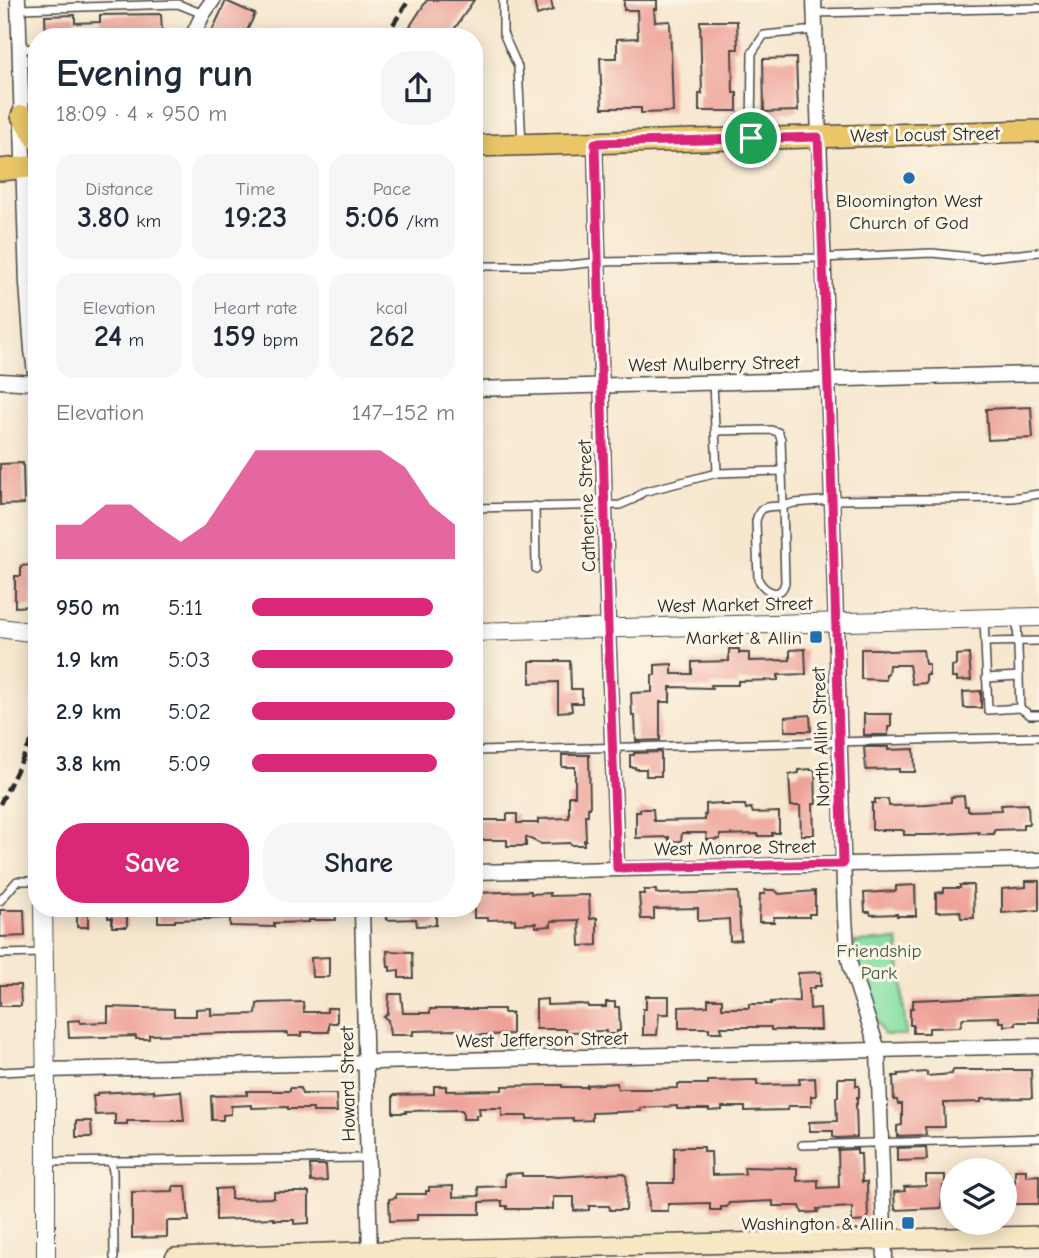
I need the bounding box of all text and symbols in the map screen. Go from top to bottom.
button: share [381,51,455,125]
text: Evening run [56,52,253,96]
text: 18:09 · 4 × 950 m [56,100,227,127]
pin [721,108,781,168]
icon: arrive [732,119,770,157]
street label: West Locust Street [850,123,1001,147]
marker: Bloomington West Church of God [901,170,917,186]
text: Distance [85,178,153,200]
text: Time [236,178,275,200]
text: Pace [373,178,411,200]
place label: Bloomington West Church of God [836,190,983,234]
text: 3.80 [77,200,130,235]
text: 19:23 [224,200,287,235]
text: 5:06 [345,200,400,235]
text: km [130,210,161,232]
text: /km [400,210,439,232]
text: Elevation [83,297,156,319]
text: Heart rate [214,297,297,319]
text: kcal [376,297,408,319]
text: 24 [94,319,122,354]
text: 159 [213,319,256,354]
text: 262 [369,319,415,354]
text: m [122,329,144,351]
text: bpm [256,329,298,351]
street label: West Mulberry Street [628,351,800,376]
text: Elevation [56,399,144,426]
text: 147–152 m [352,399,455,426]
street label: Catherine Street [574,439,600,573]
street label: West Market Street [657,593,813,617]
text: 950 m [56,594,120,621]
text: 5:11 [168,594,203,621]
place label: Market & Allin [686,627,802,649]
marker: Market & Allin [808,629,824,645]
text: 1.9 km [56,646,119,673]
text: 5:03 [168,646,210,673]
street label: North Allin Street [808,666,834,807]
text: 2.9 km [56,698,121,725]
text: 5:02 [168,698,211,725]
text: 3.8 km [56,750,121,777]
text: 5:09 [168,750,211,777]
button: Save [56,823,249,903]
button: Share [263,823,455,903]
street label: West Monroe Street [654,836,817,860]
park label: Friendship Park [836,940,922,984]
street label: Howard Street [336,1026,360,1142]
street label: West Jefferson Street [456,1027,629,1053]
map controls [940,1158,1017,1235]
button: layers [940,1158,1017,1235]
place label: Washington & Allin [741,1213,894,1235]
marker: Washington & Allin [900,1215,916,1231]

